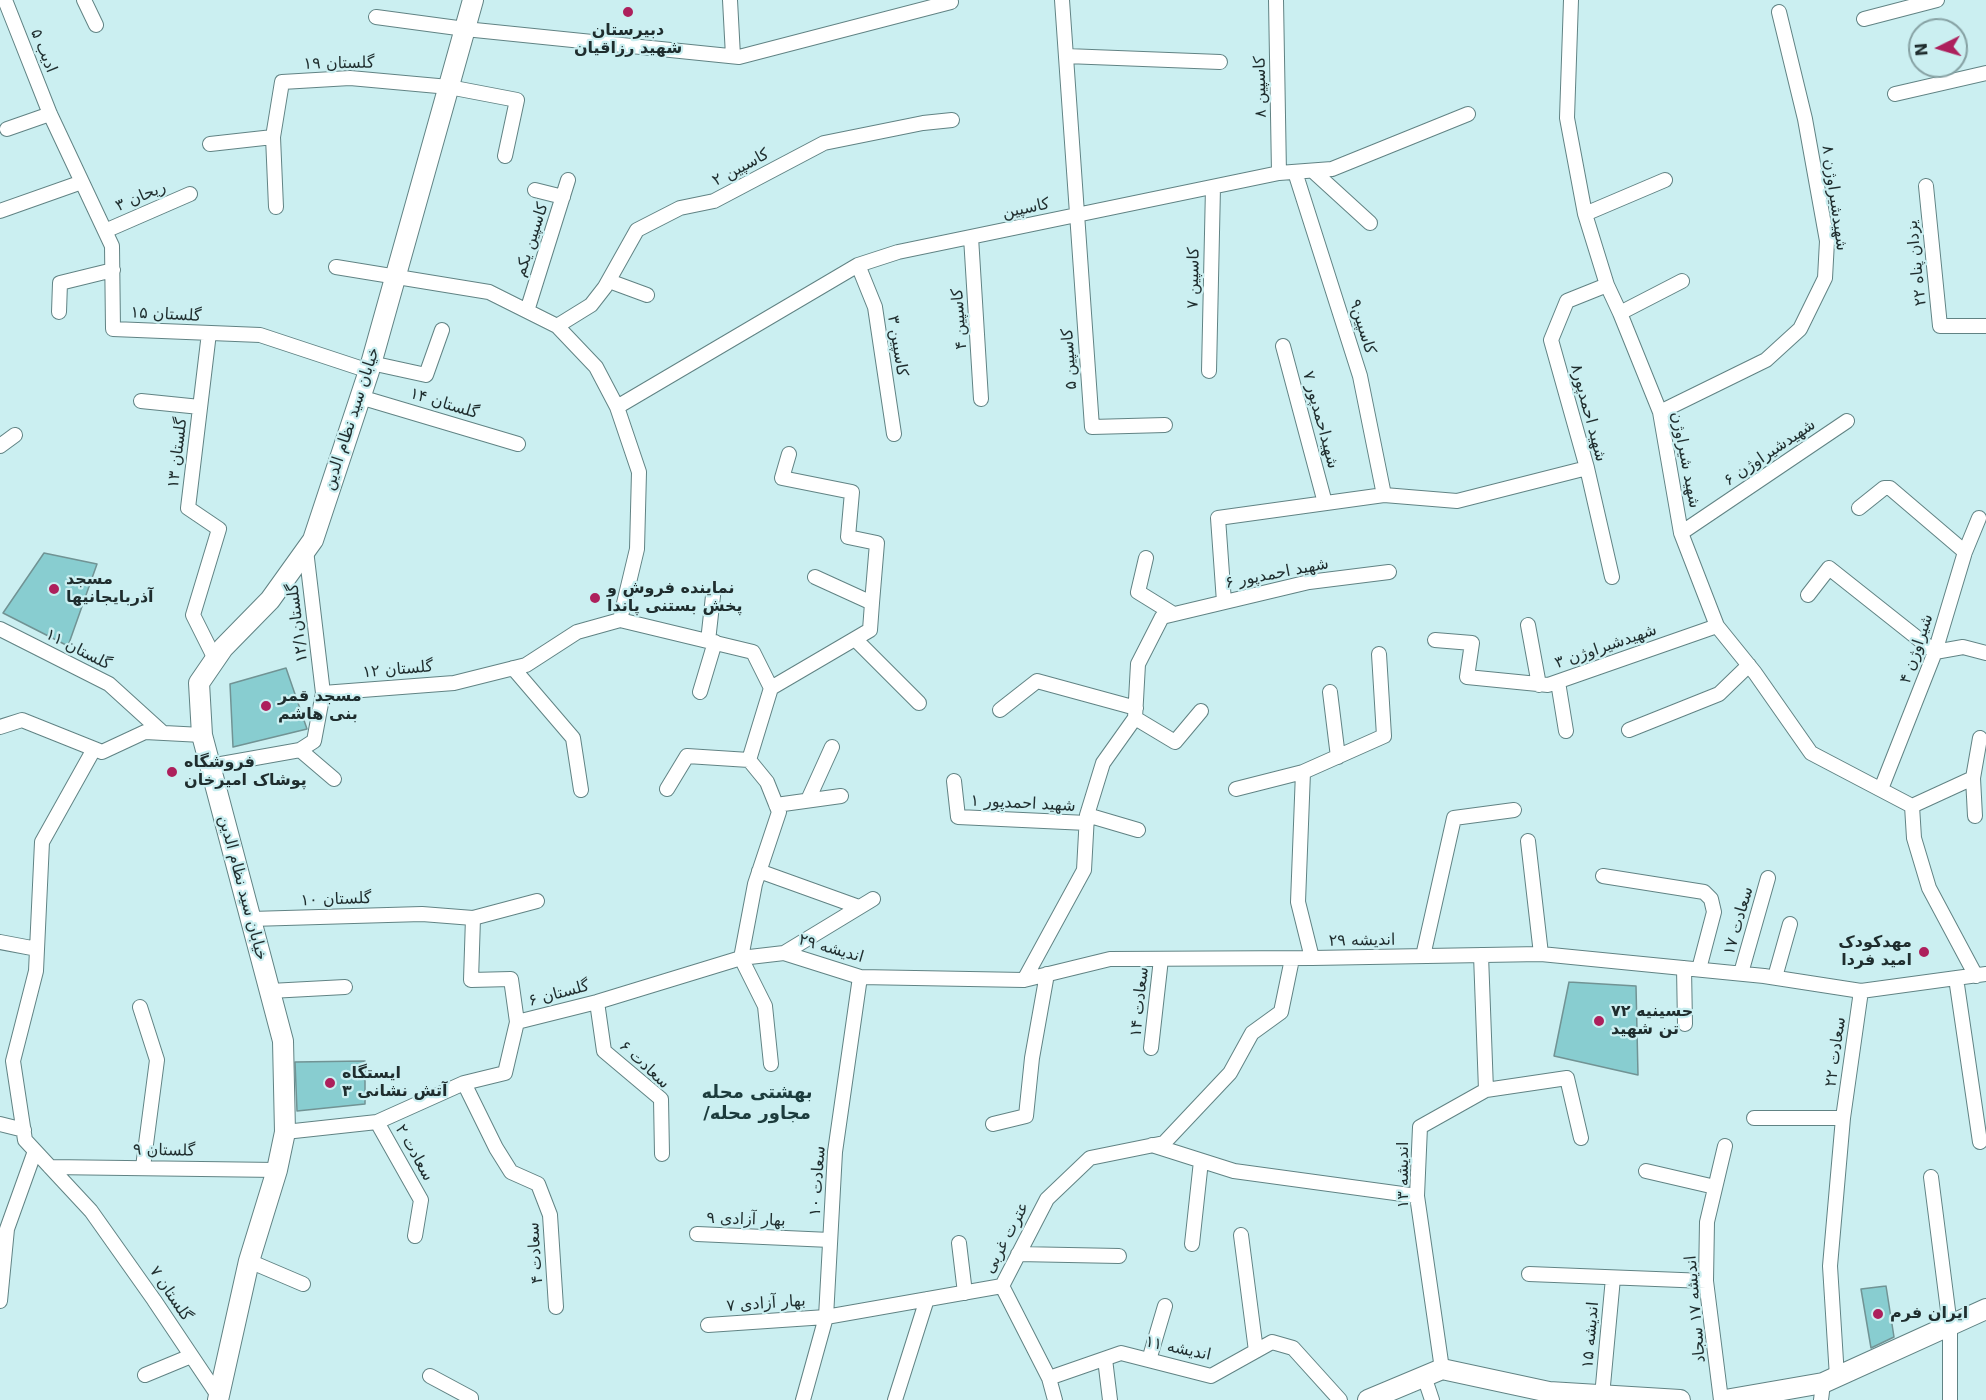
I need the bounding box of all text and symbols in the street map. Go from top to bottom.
marker: دبیرستان شهید رزاقیان [621,5,635,19]
north arrow [1908,18,1968,78]
place label: دبیرستان شهید رزاقیان [574,21,682,59]
street label: ادیب ۵ [26,26,60,76]
text: N [1912,42,1932,57]
street label: گلستان ۱۹ [303,54,375,74]
street label: کاسپین ۸ [1251,56,1271,118]
street label: شهیدشیراوژن ۸ [1817,144,1851,252]
street label: کاسپین ۲ [709,145,773,191]
street label: ریحان ۳ [113,178,169,216]
street label: کاسپین [1001,195,1051,223]
street label: کاسپین یکم [511,201,553,279]
street label: یزدان پناه ۲۲ [1903,219,1931,307]
street label: کاسپین ۷ [1184,247,1204,309]
street label: کاسپین ۴ [948,288,972,350]
street label: کاسپین۹ [1345,297,1379,357]
street label: گلستان ۱۵ [130,304,202,326]
street label: کاسپین ۳ [883,314,911,378]
street label: کاسپین ۵ [1058,328,1082,390]
street label: خیابان سید نظام الدین [320,345,384,493]
street label: شهید احمدپور۸ [1566,362,1610,464]
street label: شهیداحمدپور ۷ [1298,369,1342,471]
street label: گلستان ۱۴ [407,384,481,424]
street label: شهید شیراوژن [1666,410,1704,510]
street label: شهیدشیراوژن ۶ [1721,415,1819,491]
street label: گلستان ۱۳ [164,417,192,489]
street label: شهید احمدپور ۶ [1224,555,1330,593]
place label: مسجد آذربایجانیها [66,570,154,608]
place label: نماینده فروش و پخش بستنی پاندا [607,579,743,617]
marker: مسجد آذربایجانیها [47,582,61,596]
street label: گلستان۱۲/۱ [284,582,312,664]
marker: نماینده فروش و پخش بستنی پاندا [588,591,602,605]
street label: شیراوژن ۴ [1896,612,1938,686]
street label: شهیدشیراوژن ۳ [1553,621,1659,673]
street label: گلستان ۱۱ [42,625,114,675]
street label: گلستان ۱۲ [362,657,434,683]
place label: مسجد قمر بنی هاشم [278,687,362,725]
marker: مسجد قمر بنی هاشم [259,699,273,713]
place label: فروشگاه پوشاک امیرخان [184,753,307,791]
marker: فروشگاه پوشاک امیرخان [165,765,179,779]
street label: شهید احمدپور ۱ [970,792,1076,816]
street label: خیابان سید نظام الدین [213,813,271,963]
street label: سعادت ۱۷ [1720,884,1758,958]
street label: گلستان ۱۰ [300,889,372,911]
street label: اندیشه ۲۹ [796,931,866,967]
street label: اندیشه ۲۹ [1328,931,1396,951]
place label: مهدکودک امید فردا [1838,933,1912,971]
marker: مهدکودک امید فردا [1917,945,1931,959]
street label: سعادت ۱۴ [1127,966,1153,1038]
street label: گلستان ۶ [526,977,592,1011]
place label: حسینیه ۷۲ تن شهید [1611,1002,1693,1040]
marker: حسینیه ۷۲ تن شهید [1592,1014,1606,1028]
street label: سعادت ۲۲ [1822,1016,1850,1088]
street label: سعادت ۶ [615,1037,673,1093]
place label: ایستگاه آتش نشانی ۳ [342,1064,448,1102]
marker: ایستگاه آتش نشانی ۳ [323,1076,337,1090]
district label: بهشتی محله /مجاور محله [701,1082,813,1124]
street label: سعادت ۲ [391,1121,437,1185]
street label: گلستان ۹ [133,1141,195,1161]
street label: اندیشه ۱۳ [1394,1142,1414,1208]
street label: سعادت ۱۰ [806,1145,830,1217]
street label: عترت غربی [980,1199,1034,1277]
street label: بهار آزادی ۹ [706,1209,786,1231]
street label: سعادت ۴ [524,1221,548,1285]
street label: اندیشه ۱۷ سجاد [1682,1255,1710,1363]
street label: گلستان ۷ [145,1263,195,1325]
street label: بهار آزادی ۷ [726,1292,806,1316]
street label: اندیشه ۱۵ [1579,1301,1603,1369]
place label: ایران فرم [1890,1304,1968,1324]
marker: ایران فرم [1871,1307,1885,1321]
street label: اندیشه ۱۱ [1143,1333,1213,1365]

